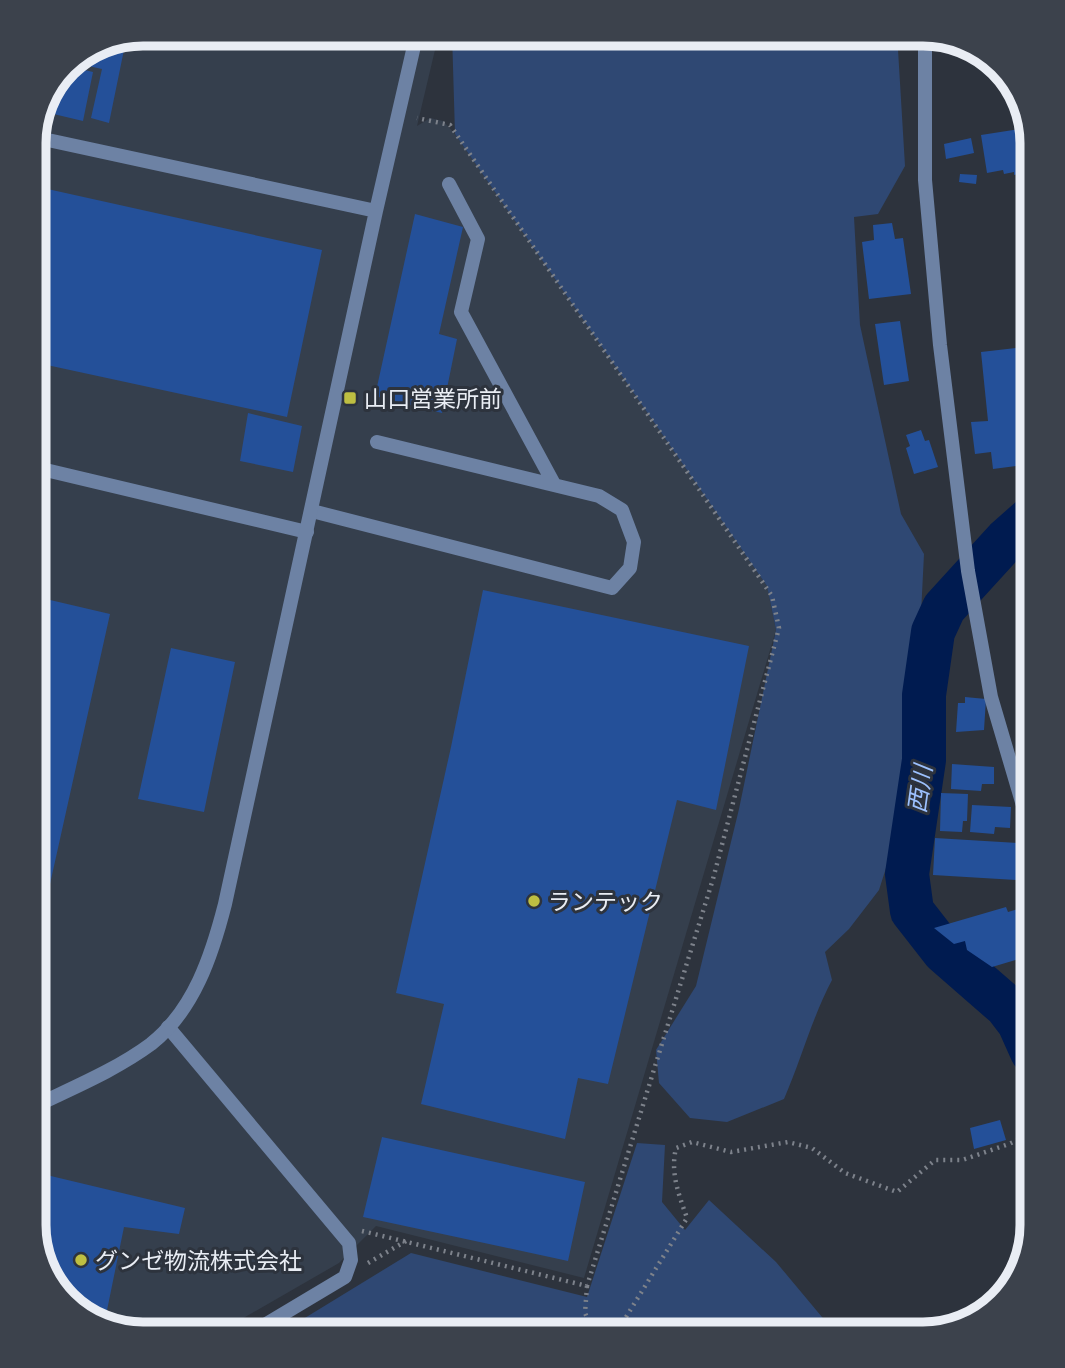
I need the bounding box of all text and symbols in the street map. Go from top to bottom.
place label: 山口営業所前 [364,384,502,412]
marker: 山口営業所前 [342,390,358,406]
water label: 西川 [901,760,937,815]
place label: ランテック [548,887,663,915]
marker: ランテック [526,893,542,909]
place label: グンゼ物流株式会社 [95,1246,302,1274]
marker: グンゼ物流株式会社 [73,1252,89,1268]

